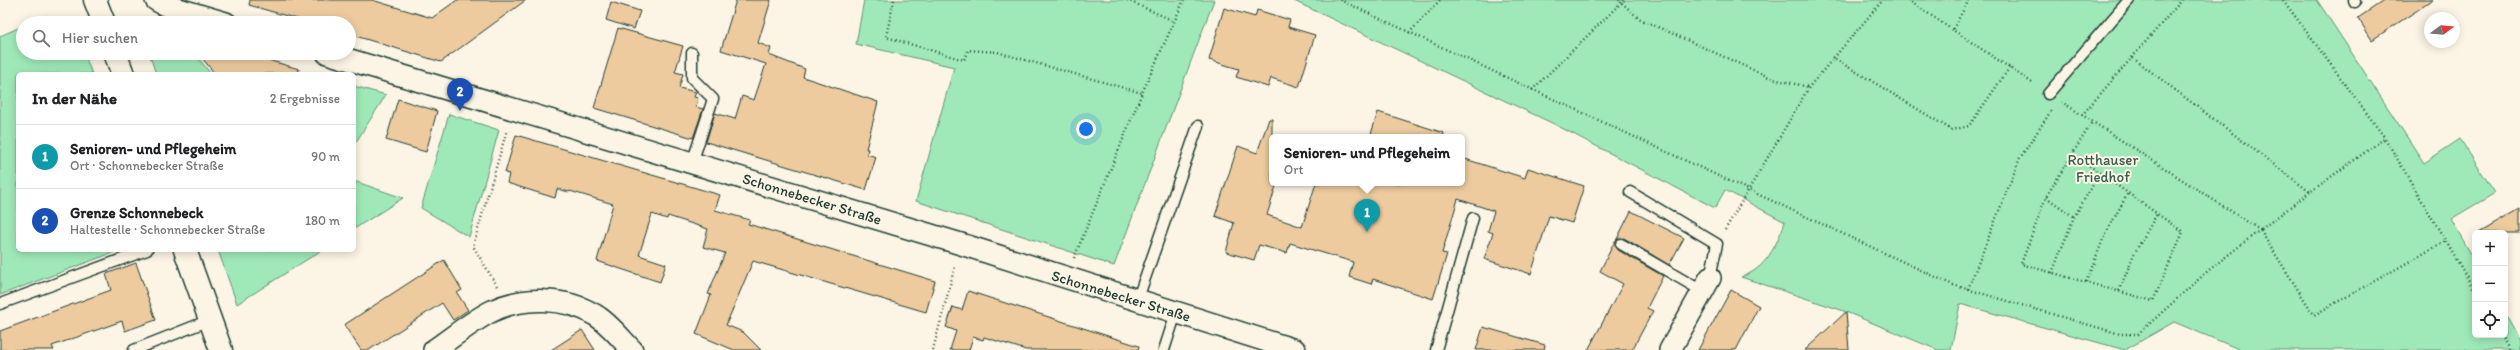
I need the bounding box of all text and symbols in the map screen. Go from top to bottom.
north arrow [2424,12,2460,48]
search box [16,16,356,60]
icon: search [30,27,52,49]
text: Hier suchen [62,29,138,47]
pin: 2 [447,78,473,111]
text: In der Nähe [32,88,117,108]
text: 2 Ergebnisse [270,91,340,106]
your location [1076,119,1096,139]
popup [1269,134,1465,186]
text: Senioren- und Pflegeheim [70,140,236,158]
text: Senioren- und Pflegeheim [1284,144,1450,162]
text: 1 [42,149,48,164]
text: 90 m [311,149,340,164]
park label: Rotthauser Friedhof [2068,151,2138,186]
text: Ort · Schonnebecker Straße [70,158,224,173]
text: Ort [1284,162,1303,177]
street label: Schonnebecker Straße [740,169,884,229]
pin: 1 [1354,199,1380,232]
text: Grenze Schonnebeck [70,204,204,222]
text: 2 [42,213,48,228]
text: 180 m [305,213,340,228]
text: Haltestelle · Schonnebecker Straße [70,222,265,237]
map controls [2472,230,2508,338]
button: + [2472,230,2508,266]
street label: Schonnebecker Straße [1049,266,1193,326]
button: − [2472,266,2508,302]
button: locate [2472,302,2508,338]

